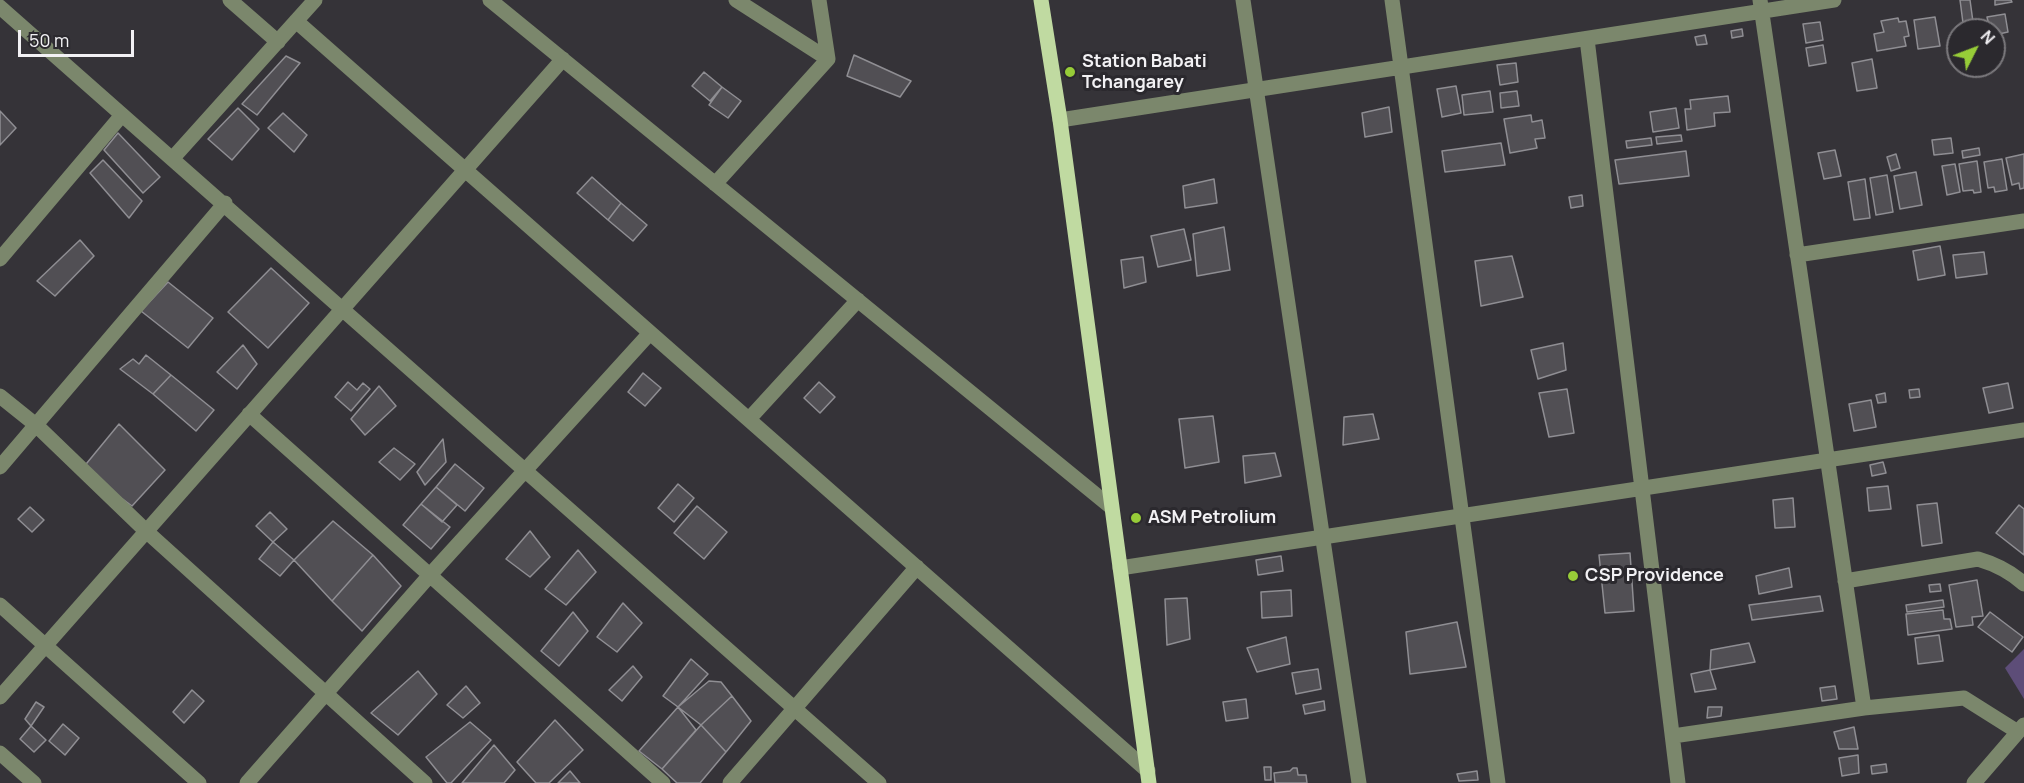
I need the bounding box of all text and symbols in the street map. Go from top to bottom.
scale bar [21,18,136,56]
north arrow [1946,18,2006,78]
text: N [1976,26,2000,49]
text: 50 m [29,28,69,52]
place label: Station Babati Tchangarey [1082,51,1207,94]
marker: Station Babati Tchangarey [1063,65,1077,79]
place label: ASM Petrolium [1148,507,1276,529]
marker: ASM Petrolium [1129,511,1143,525]
place label: CSP Providence [1585,565,1724,587]
marker: CSP Providence [1566,569,1580,583]

